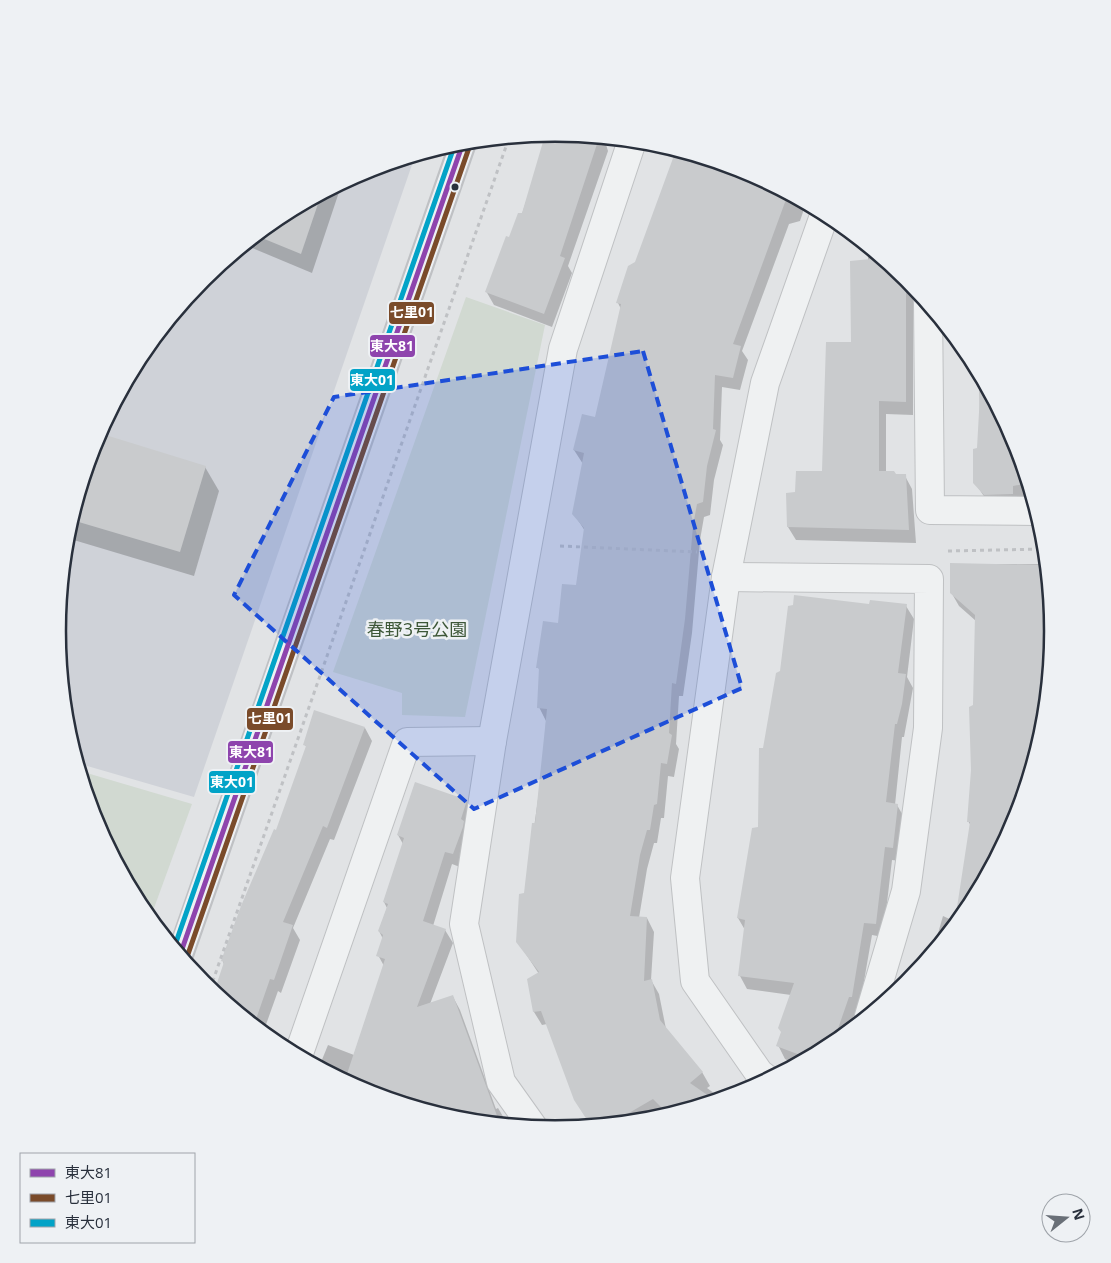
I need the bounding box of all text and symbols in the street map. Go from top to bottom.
unlabelled marker [450,182,460,192]
line badge: 七里01 [388,301,435,325]
text: 七里01 [390,302,434,321]
line badge: 東大81 [369,334,416,358]
text: 東大81 [370,336,414,355]
line badge: 東大01 [349,368,396,392]
text: 東大01 [350,370,394,389]
park label: 春野3号公園 [367,617,467,641]
line badge: 七里01 [246,707,294,731]
text: 七里01 [248,708,292,727]
line badge: 東大81 [227,740,274,764]
text: 東大81 [229,742,273,761]
line badge: 東大01 [208,770,256,794]
text: 東大01 [210,772,254,791]
legend [20,1153,195,1243]
text: 東大81 [65,1162,112,1182]
text: 七里01 [65,1187,112,1207]
north arrow [1041,1193,1091,1243]
text: N [1068,1206,1090,1222]
text: 東大01 [65,1212,112,1232]

